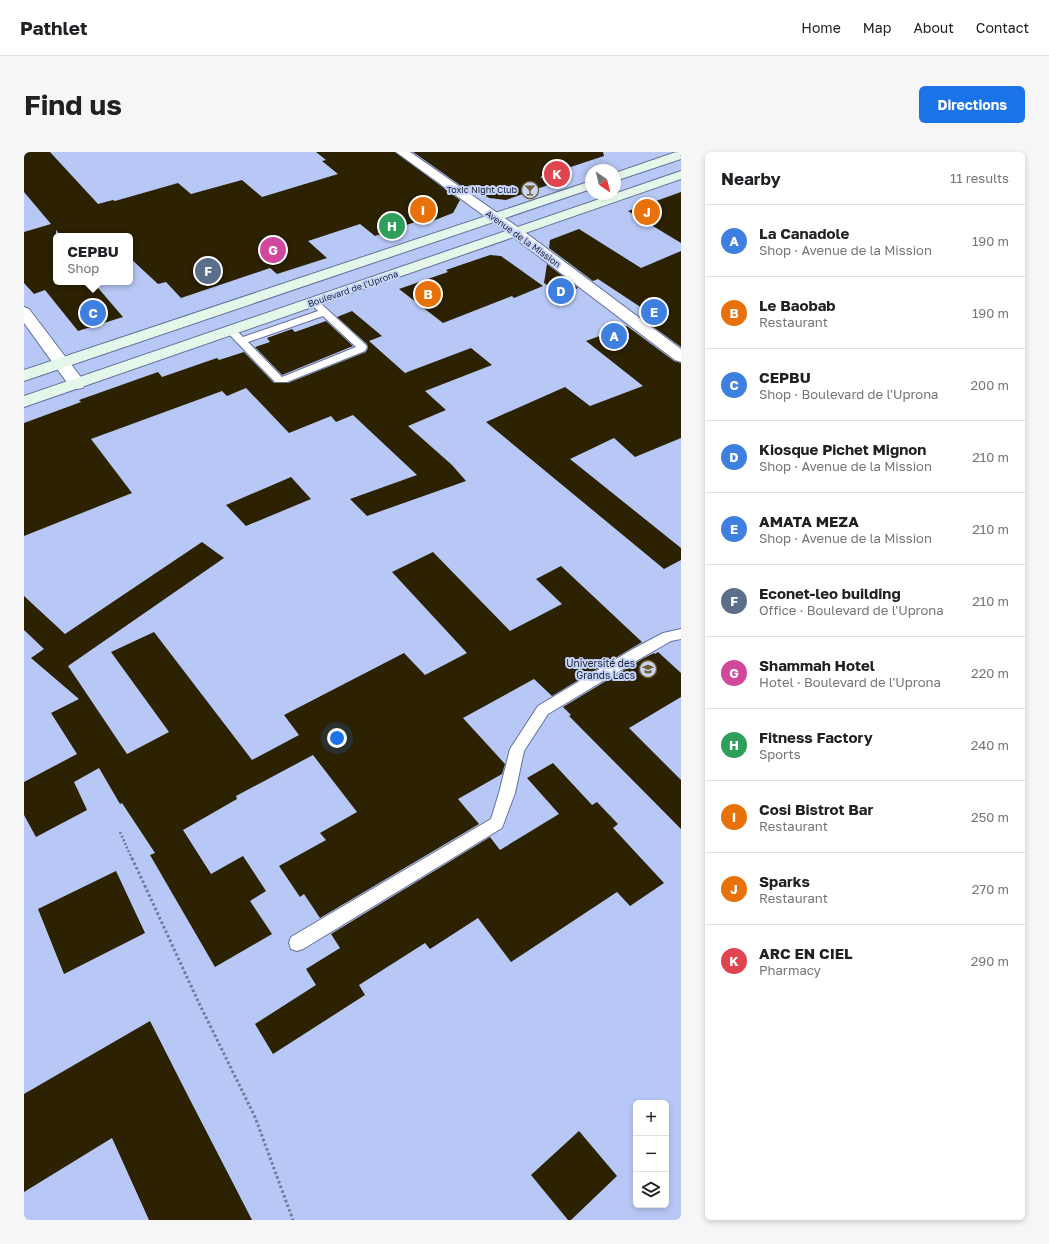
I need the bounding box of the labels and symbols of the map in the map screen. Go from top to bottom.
pin: K [544,159,570,189]
north arrow [585,164,621,200]
bar icon: Toxic Night Club [520,180,540,200]
place label: Toxic Night Club [446,184,517,195]
pin: I [410,195,436,225]
pin: J [634,197,660,227]
street label: Avenue de la Mission [484,208,563,270]
pin: H [379,211,405,241]
pin: G [260,235,286,265]
pin: F [195,256,221,286]
street label: Boulevard de l'Uprona [306,268,399,309]
pin: D [548,276,574,306]
pin: B [415,279,441,309]
pin: E [641,297,667,327]
pin: C [80,298,106,328]
pin: A [601,321,627,351]
place label: Université des Grands Lacs [566,657,635,681]
school or university icon: Université des Grands Lacs [638,659,658,679]
your location [327,728,347,748]

